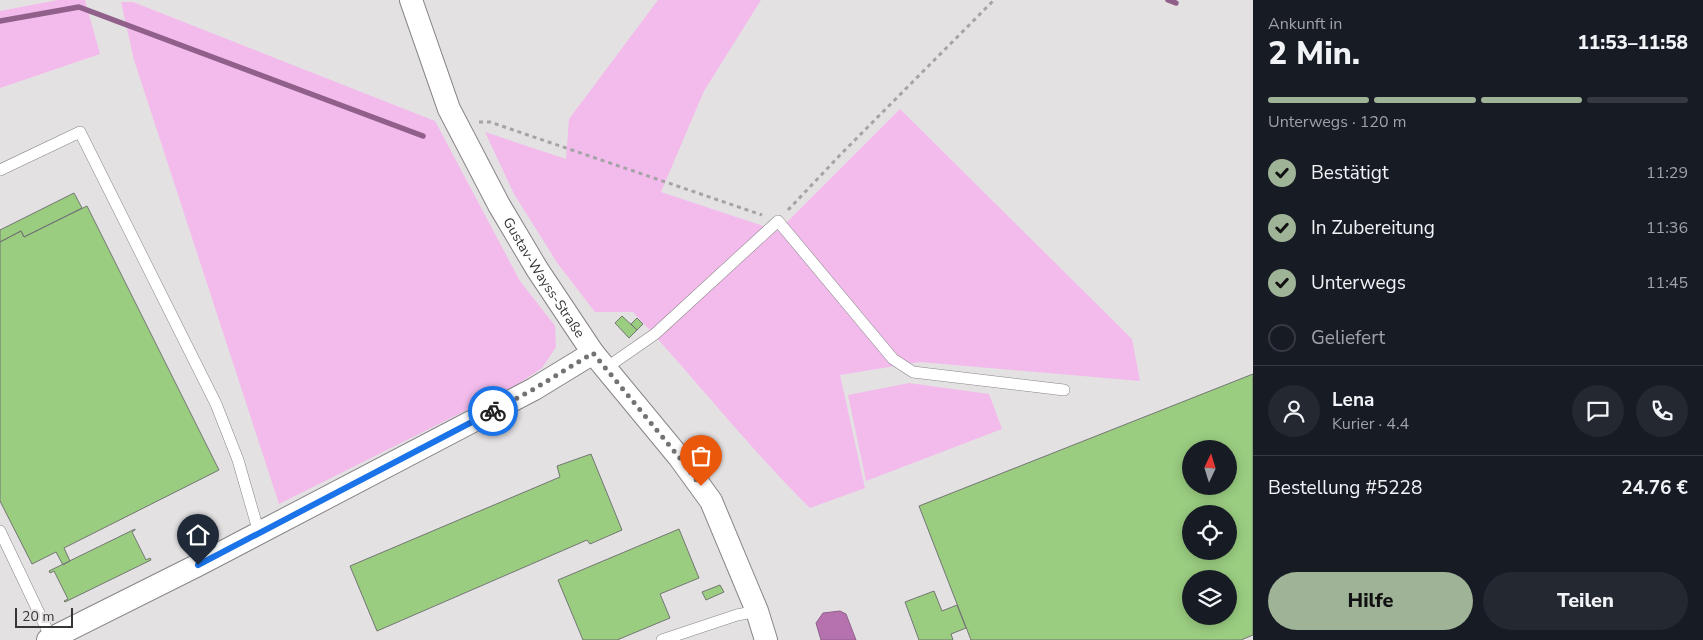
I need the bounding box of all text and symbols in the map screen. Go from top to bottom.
text: Ankunft in [1268,13,1342,35]
text: 11:53–11:58 [1577,30,1688,56]
text: 2 Min. [1268,32,1360,75]
text: Unterwegs · 120 m [1268,111,1406,133]
icon: check [1268,159,1296,187]
text: Bestätigt [1311,160,1389,186]
text: 11:29 [1646,162,1688,184]
street label: Gustav-Wayss-Straße [498,214,589,342]
icon: check [1268,214,1296,242]
text: In Zubereitung [1311,215,1435,241]
text: 11:36 [1646,217,1688,239]
icon: check [1268,269,1296,297]
text: Unterwegs [1311,270,1406,296]
text: 11:45 [1646,272,1688,294]
text: Geliefert [1311,325,1385,351]
button: person [1268,385,1320,437]
button: chat [1572,385,1624,437]
button: phone [1636,385,1688,437]
courier [468,386,518,436]
text: Lena [1332,387,1374,413]
icon: bike [479,397,507,425]
text: Kurier · 4.4 [1332,413,1409,435]
pin [680,435,722,486]
north arrow [1182,440,1238,495]
map controls [1182,440,1237,625]
icon: bag [687,442,715,470]
text: Bestellung #5228 [1268,475,1422,501]
text: 24.76 € [1621,475,1688,501]
button: locate [1182,505,1237,560]
pin [177,514,219,565]
icon: home [184,521,212,549]
button: layers [1182,570,1237,625]
button: Hilfe [1268,572,1473,630]
button: Teilen [1483,572,1688,630]
scale bar [15,605,72,628]
text: 20 m [22,607,54,626]

